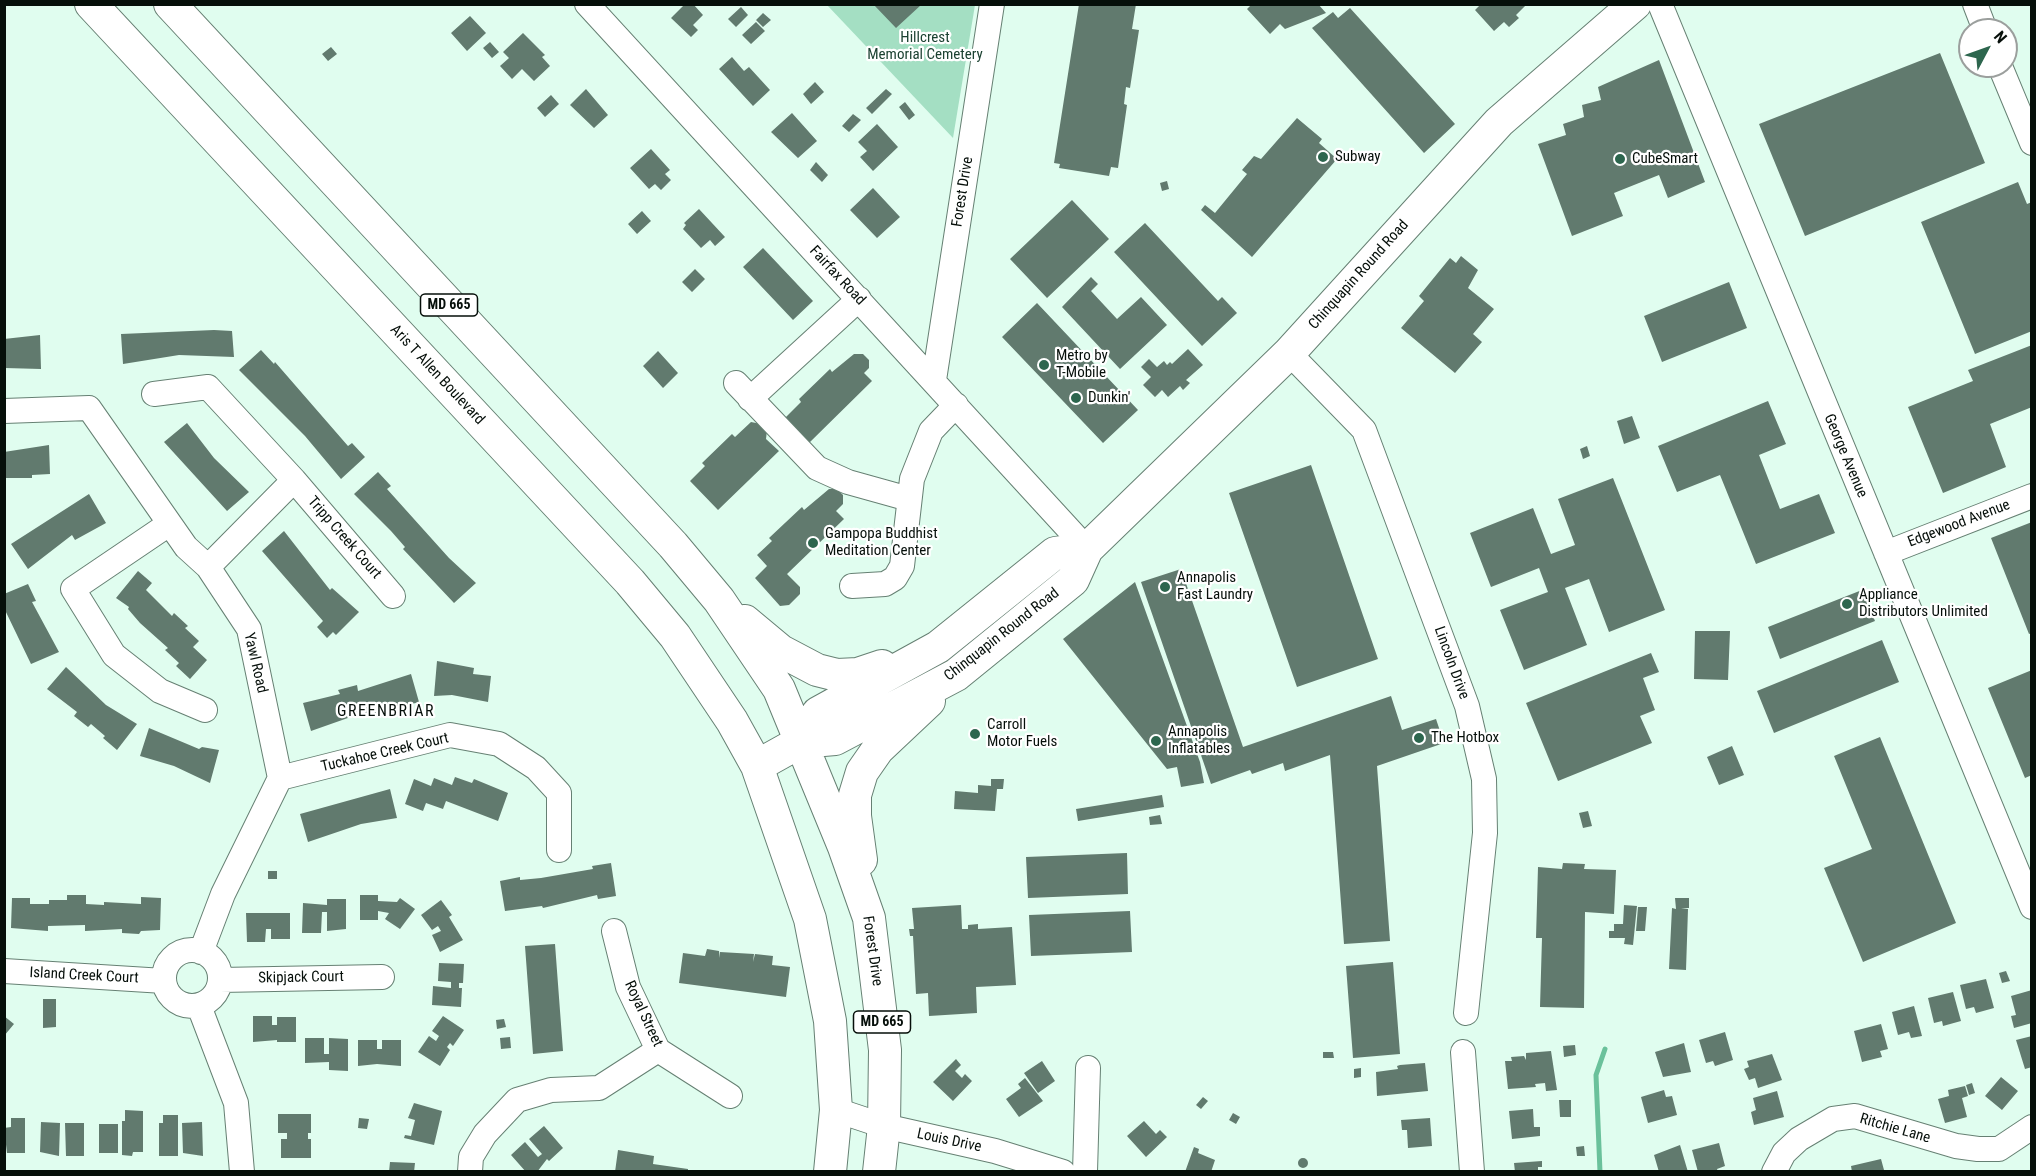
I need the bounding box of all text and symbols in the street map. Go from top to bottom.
north arrow [1958,18,2018,78]
text: N [1990,27,2011,47]
park label: Hillcrest Memorial Cemetery [867,29,983,64]
place label: Subway [1335,148,1380,166]
marker: Subway [1316,150,1330,164]
place label: CubeSmart [1632,150,1698,168]
marker: CubeSmart [1613,152,1627,166]
street label: Forest Drive [949,156,977,228]
street label: Chinquapin Round Road [1305,217,1413,333]
street label: Fairfax Road [805,243,869,309]
road number: MD 665 [420,294,478,316]
street label: Aris T Allen Boulevard [386,321,488,429]
place label: Metro by T-Mobile [1056,347,1108,382]
marker: Metro by T-Mobile [1037,358,1051,372]
place label: Dunkin' [1088,389,1130,407]
marker: Dunkin' [1069,391,1083,405]
street label: George Avenue [1819,412,1871,500]
street label: Tripp Creek Court [303,493,385,583]
street label: Edgewood Avenue [1905,496,2013,552]
place label: Gampopa Buddhist Meditation Center [825,525,938,560]
marker: Gampopa Buddhist Meditation Center [806,536,820,550]
place label: Annapolis Fast Laundry [1177,569,1253,604]
marker: Annapolis Fast Laundry [1158,580,1172,594]
street label: Chinquapin Round Road [941,585,1063,685]
place label: Appliance Distributors Unlimited [1859,586,1988,621]
marker: Appliance Distributors Unlimited [1840,597,1854,611]
street label: Lincoln Drive [1429,624,1473,702]
street label: Yawl Road [239,631,271,695]
district label: GREENBRIAR [337,702,435,722]
place label: Carroll Motor Fuels [987,716,1057,751]
place label: Annapolis Inflatables [1168,723,1230,758]
marker: Carroll Motor Fuels [968,727,982,741]
place label: The Hotbox [1431,729,1499,747]
street label: Tuckahoe Creek Court [319,730,451,776]
marker: The Hotbox [1412,731,1426,745]
marker: Annapolis Inflatables [1149,734,1163,748]
street label: Forest Drive [858,915,886,987]
street label: Island Creek Court [29,964,139,988]
street label: Skipjack Court [258,968,344,988]
street label: Royal Street [620,978,666,1050]
road number: MD 665 [854,1011,910,1033]
street label: Ritchie Lane [1858,1110,1932,1148]
street label: Louis Drive [915,1125,983,1157]

